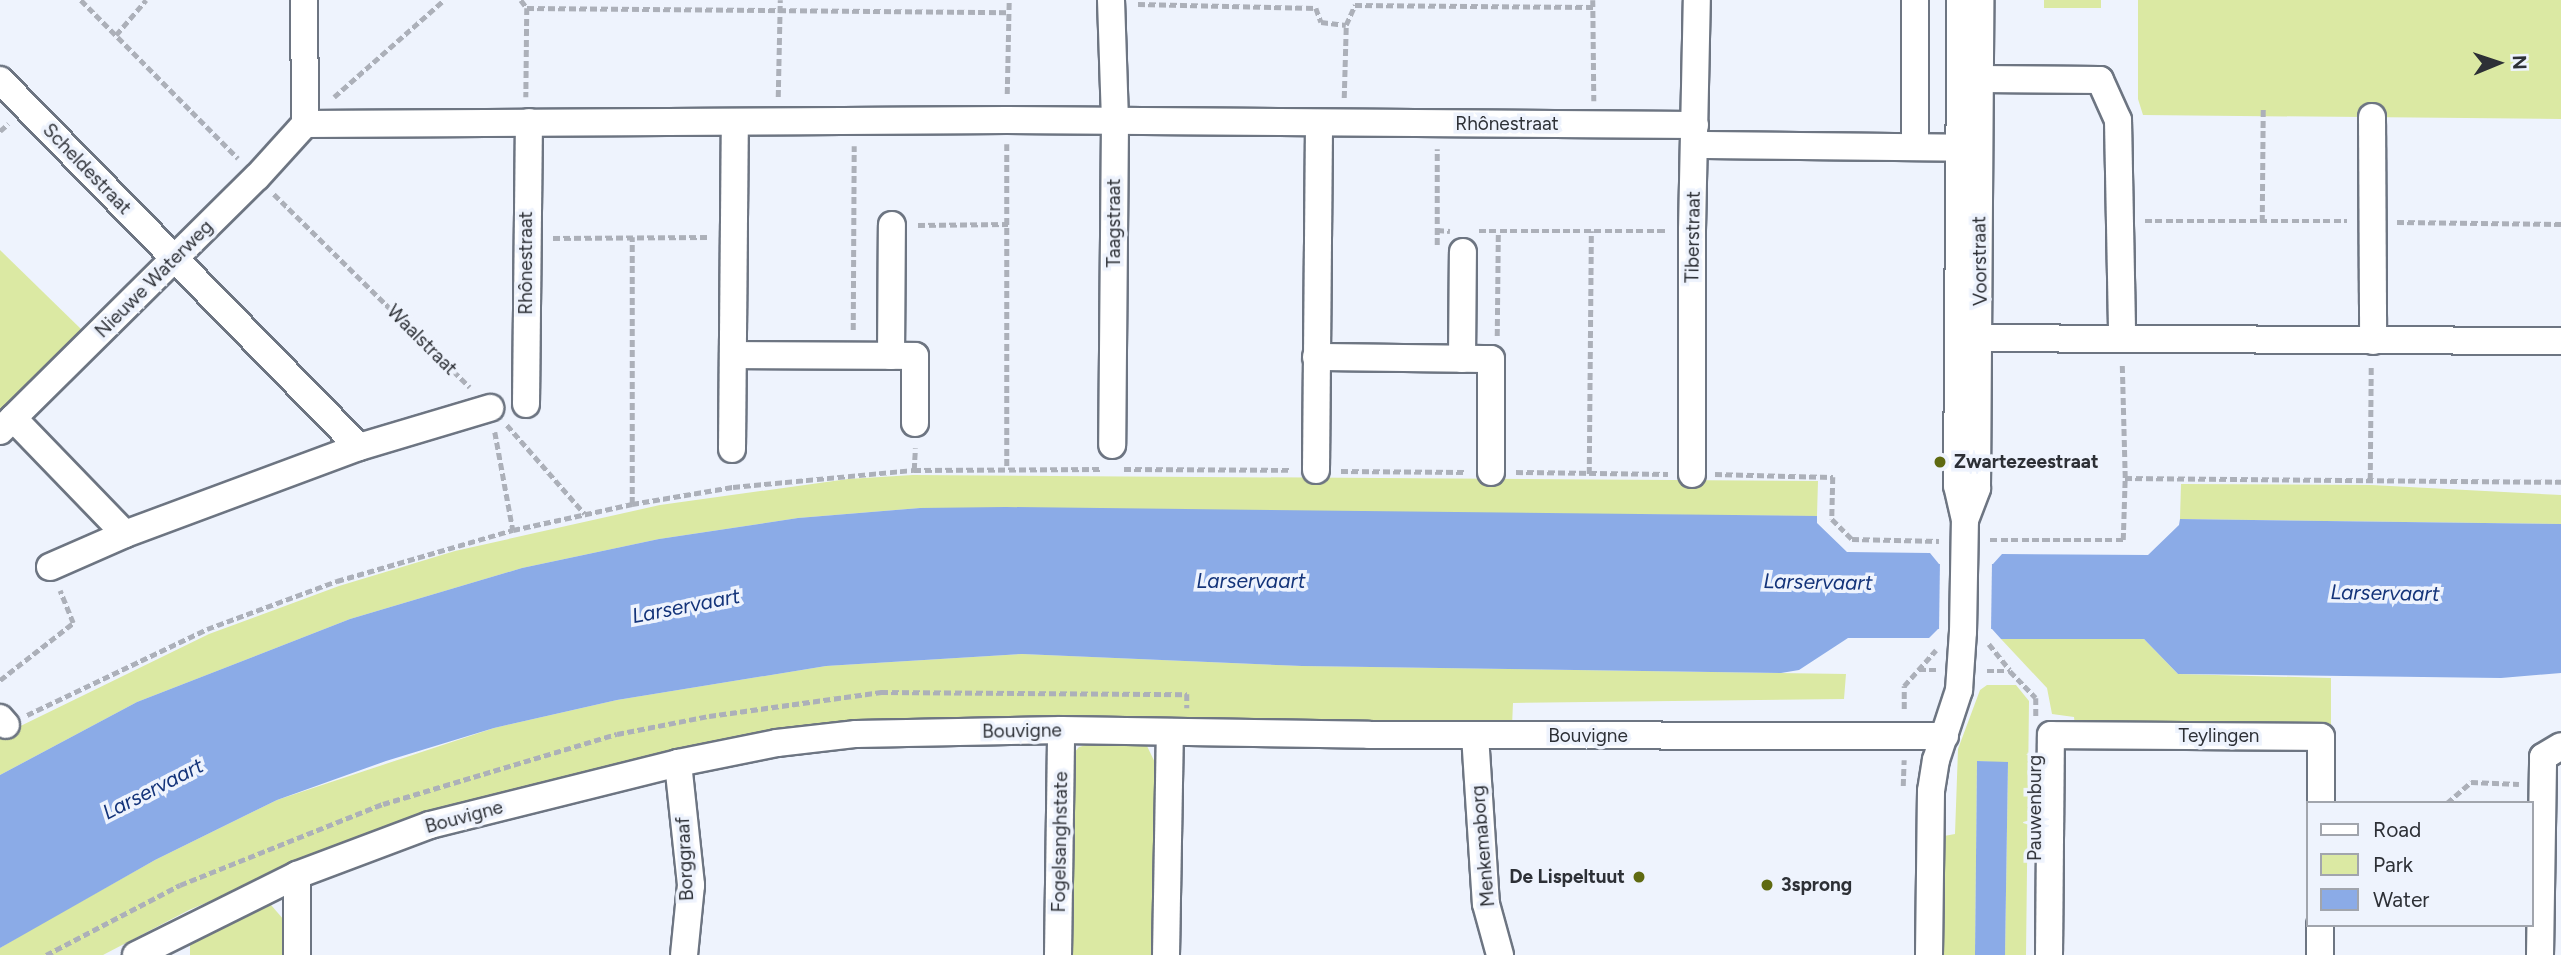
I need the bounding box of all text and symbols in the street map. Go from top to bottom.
north arrow [2463,28,2533,98]
text: N [2508,55,2531,70]
street label: Rhônestraat [1455,113,1559,135]
street label: Scheldestraat [38,119,136,219]
street label: Taagstraat [1103,179,1125,267]
street label: Tiberstraat [1681,191,1705,283]
street label: Rhônestraat [515,211,537,315]
street label: Nieuwe Waterweg [90,215,218,343]
street label: Voorstraat [1968,216,1992,306]
street label: Waalstraat [382,300,462,380]
place label: Zwartezeestraat [1954,451,2099,473]
marker: Zwartezeestraat [1932,454,1948,470]
water label: Larservaart [1196,568,1306,594]
water label: Larservaart [1763,568,1873,596]
water label: Larservaart [2330,579,2440,607]
water label: Larservaart [630,583,742,629]
street label: Bouvigne [982,719,1062,743]
street label: Bouvigne [1548,725,1628,747]
street label: Teylingen [2179,725,2259,747]
water label: Larservaart [98,753,208,825]
street label: Pauwenburg [2024,755,2046,861]
street label: Fogelsanghstate [1047,771,1073,913]
street label: Menkemaborg [1466,784,1500,908]
street label: Bouvigne [423,796,505,838]
legend [2306,801,2533,927]
street label: Borggraaf [671,816,699,902]
text: Road [2373,817,2421,842]
text: Park [2373,852,2413,877]
place label: De Lispeltuut [1509,866,1625,888]
marker: De Lispeltuut [1631,869,1647,885]
place label: 3sprong [1781,874,1852,896]
marker: 3sprong [1759,877,1775,893]
text: Water [2373,887,2429,912]

